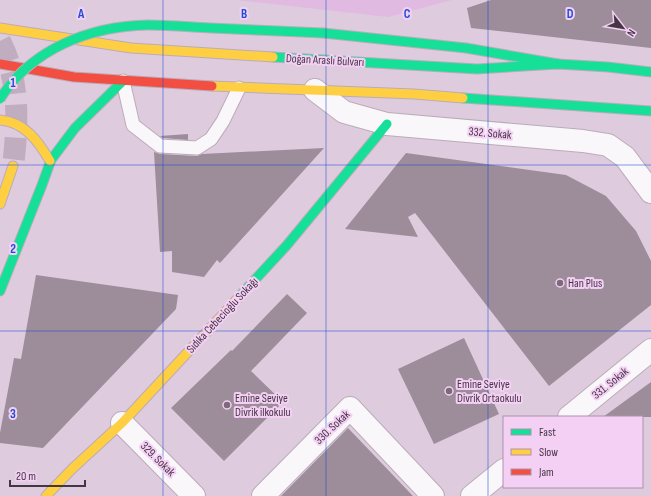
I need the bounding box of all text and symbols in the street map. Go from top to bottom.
text: A [77,6,85,22]
text: B [241,6,247,22]
text: C [404,6,411,22]
text: D [567,6,574,22]
north arrow [603,8,643,48]
text: N [624,27,638,39]
street label: Doğan Araslı Bulvarı [285,51,365,70]
text: 1 [10,75,16,91]
street label: 332. Sokak [468,124,512,143]
text: 2 [10,241,16,257]
street label: Sıdıka Cebecioğlu Sokağı [183,274,261,356]
place label: Han Plus [568,276,602,291]
marker: Han Plus [555,278,565,288]
street label: 331. Sokak [589,364,632,403]
place label: Emine Seviye Divrik Ortaokulu [457,377,522,406]
marker: Emine Seviye Divrik Ortaokulu [444,386,454,396]
place label: Emine Seviye Divrik ilkokulu [235,391,291,420]
marker: Emine Seviye Divrik ilkokulu [222,400,232,410]
text: 3 [10,406,16,422]
street label: 330. Sokak [311,407,354,448]
legend [503,416,643,488]
text: Fast [539,425,556,440]
street label: 329. Sokak [137,439,178,480]
text: Slow [539,445,558,460]
scale bar [10,462,85,488]
text: Jam [538,465,554,480]
text: 20 m [16,469,36,484]

